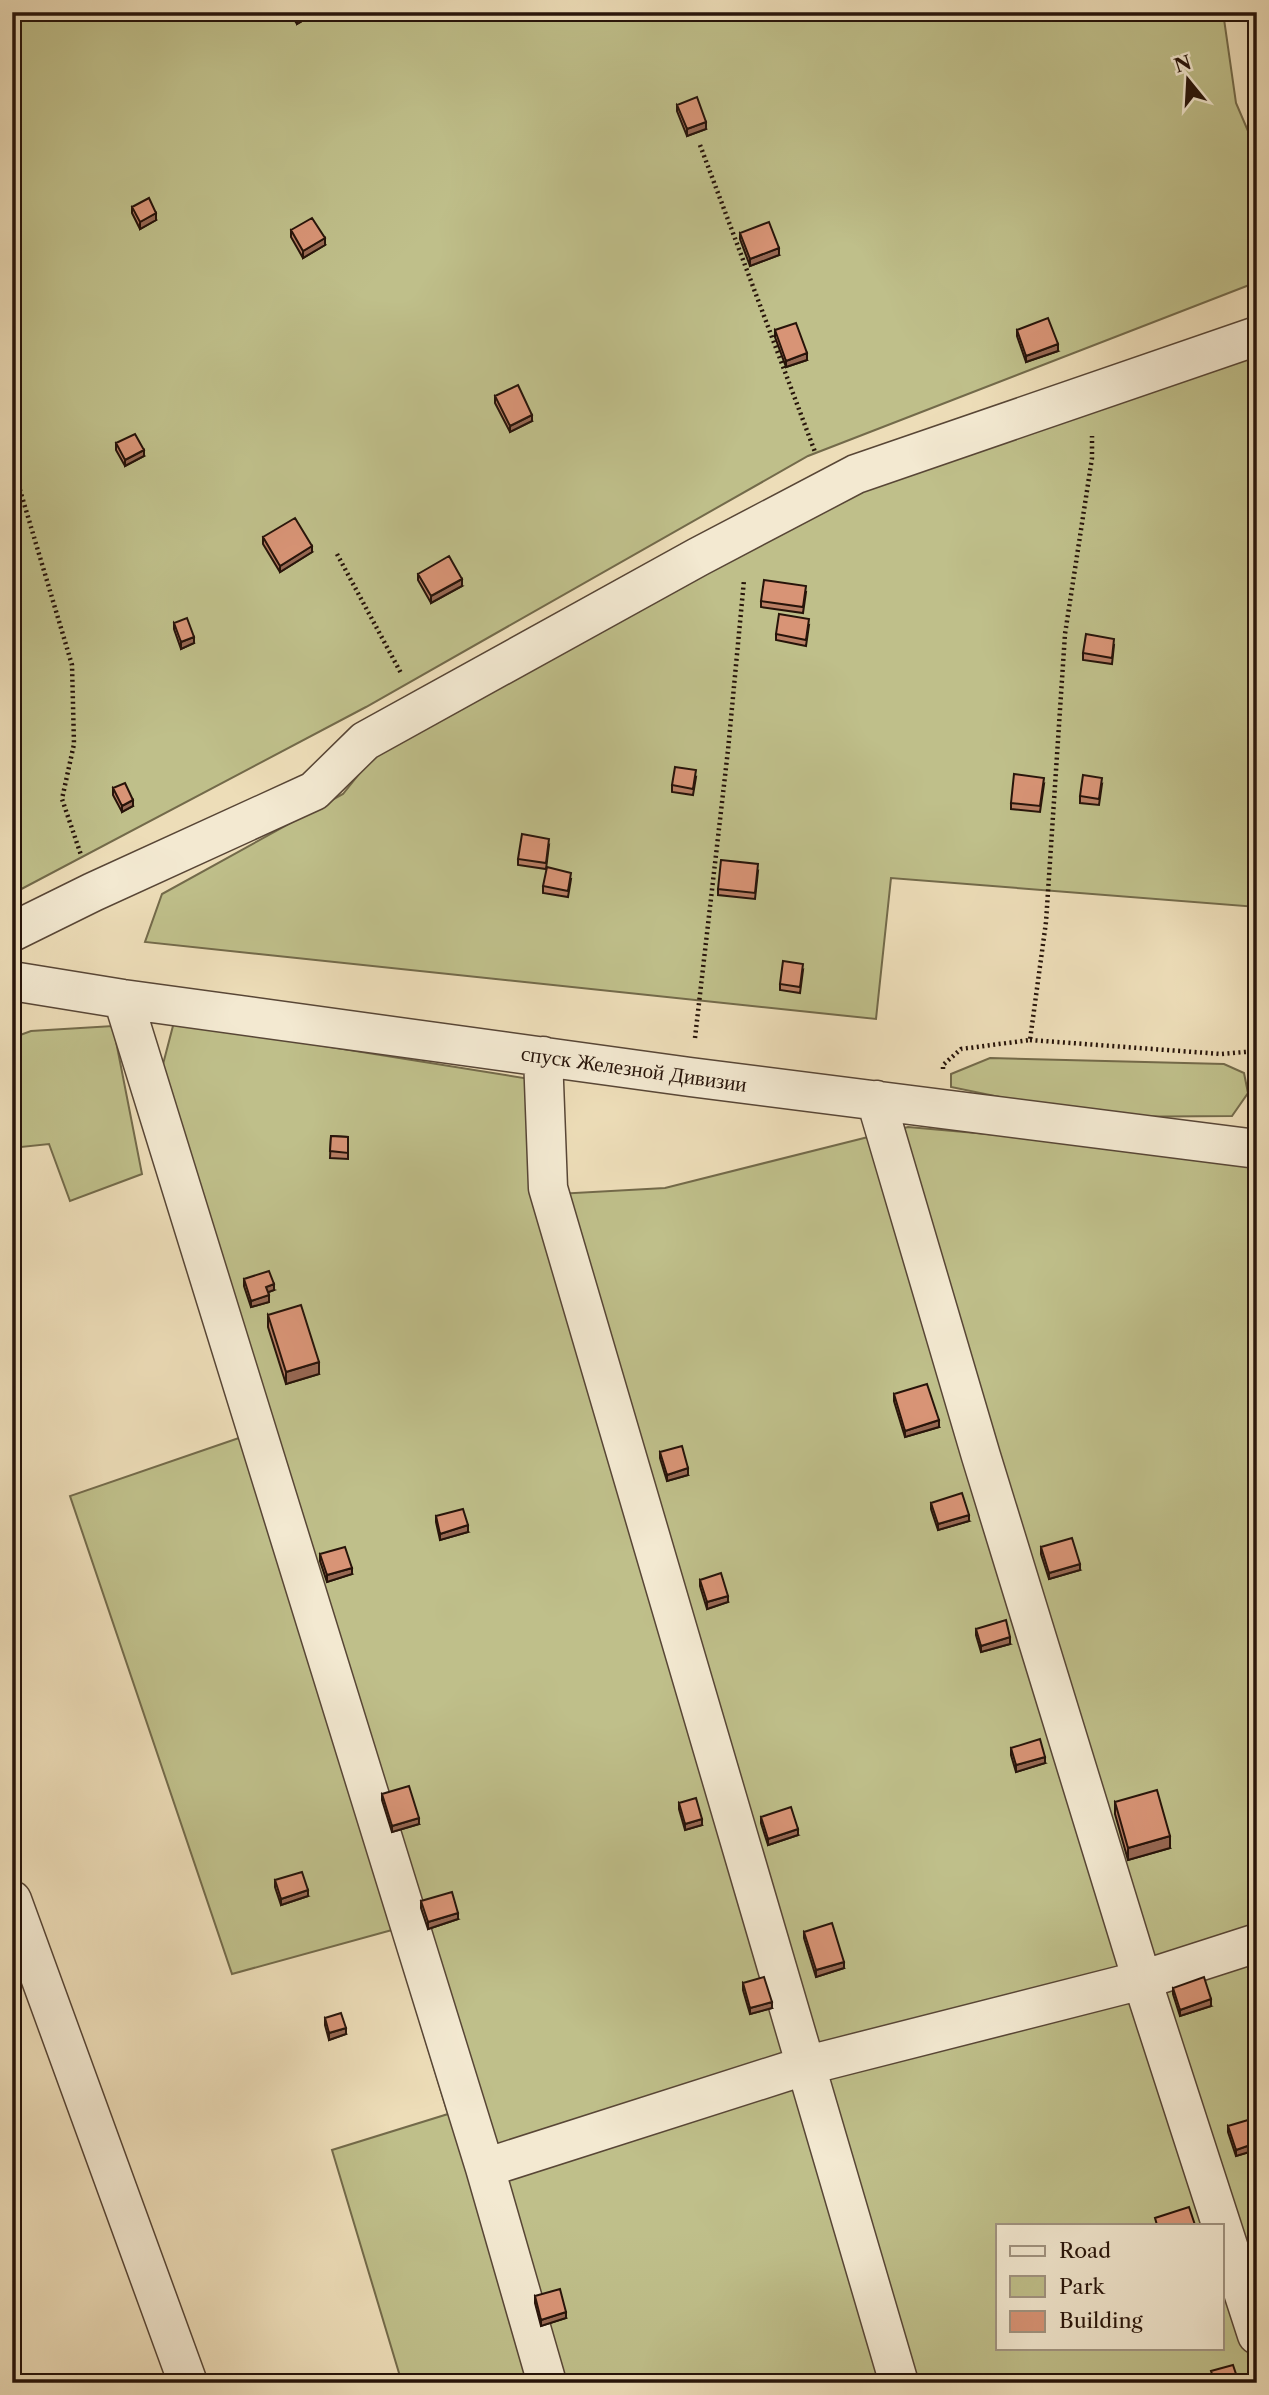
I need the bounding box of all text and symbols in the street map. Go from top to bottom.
north arrow [1154,46,1224,116]
text: N [1171,51,1194,78]
street label: спуск Железной Дивизии [520,1040,749,1097]
legend [996,2224,1224,2350]
text: Road [1059,2238,1111,2263]
text: Park [1059,2274,1105,2299]
text: Building [1059,2308,1144,2333]

